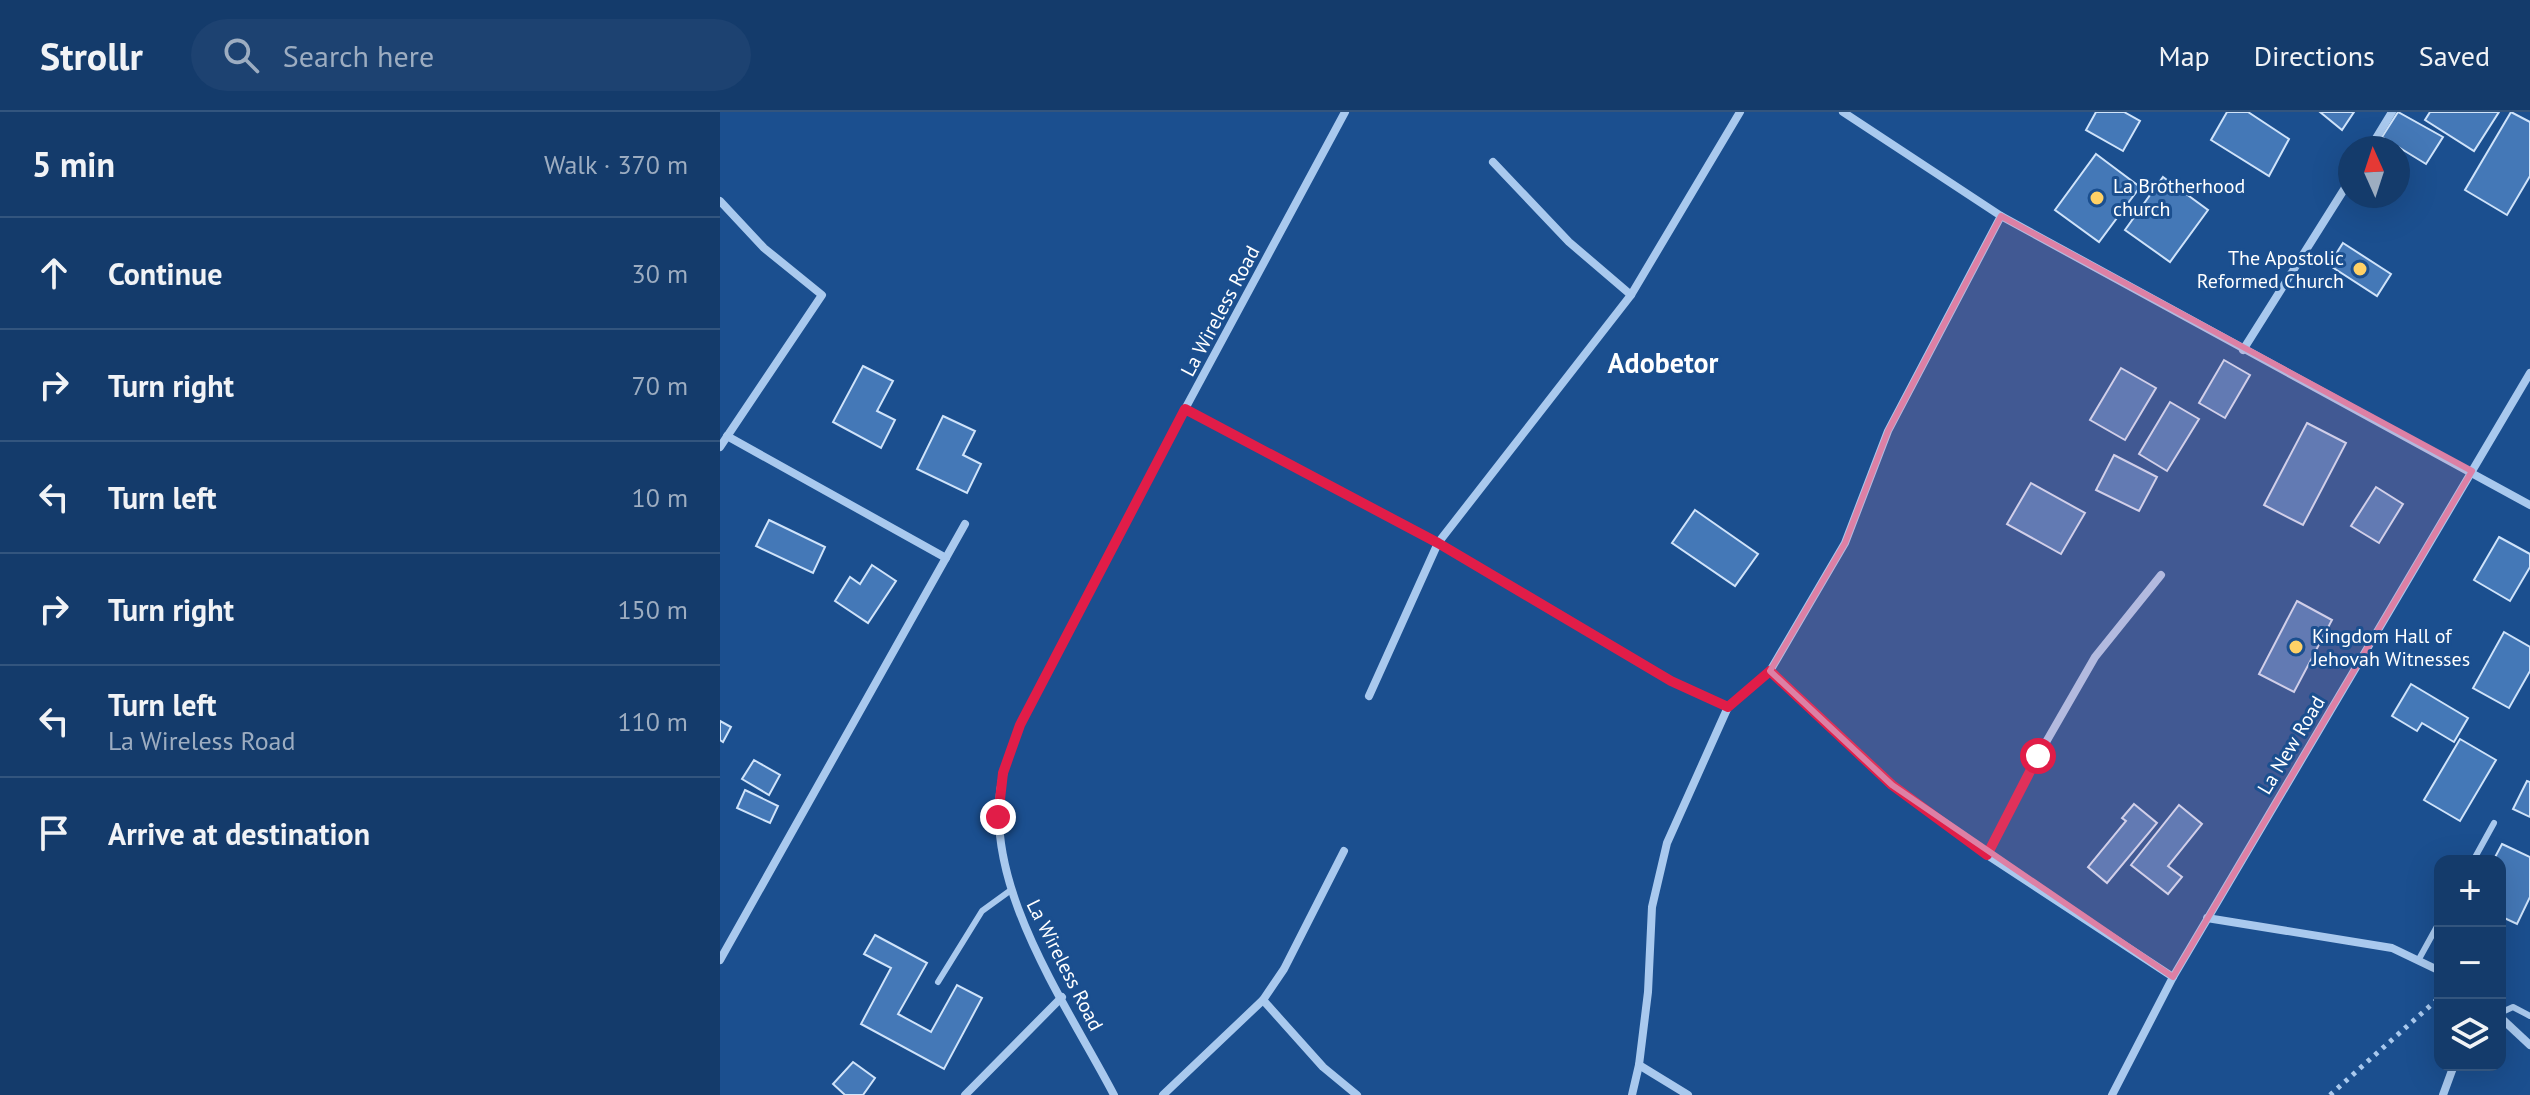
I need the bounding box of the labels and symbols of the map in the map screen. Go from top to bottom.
north arrow [2338,136,2410,208]
place label: La Brotherhood church [2113,173,2245,222]
marker: La Brotherhood church [2088,189,2106,207]
street label: La Wireless Road [1175,241,1265,381]
place label: The Apostolic Reformed Church [2197,245,2344,294]
marker: The Apostolic Reformed Church [2351,260,2369,278]
district label: Adobetor [1608,344,1719,381]
place label: Kingdom Hall of Jehovah Witnesses [2311,623,2470,672]
marker: Kingdom Hall of Jehovah Witnesses [2287,638,2305,656]
street label: La New Road [2251,691,2331,799]
route start [2020,738,2056,774]
route end [980,799,1016,835]
street label: La Wireless Road [1021,895,1109,1035]

